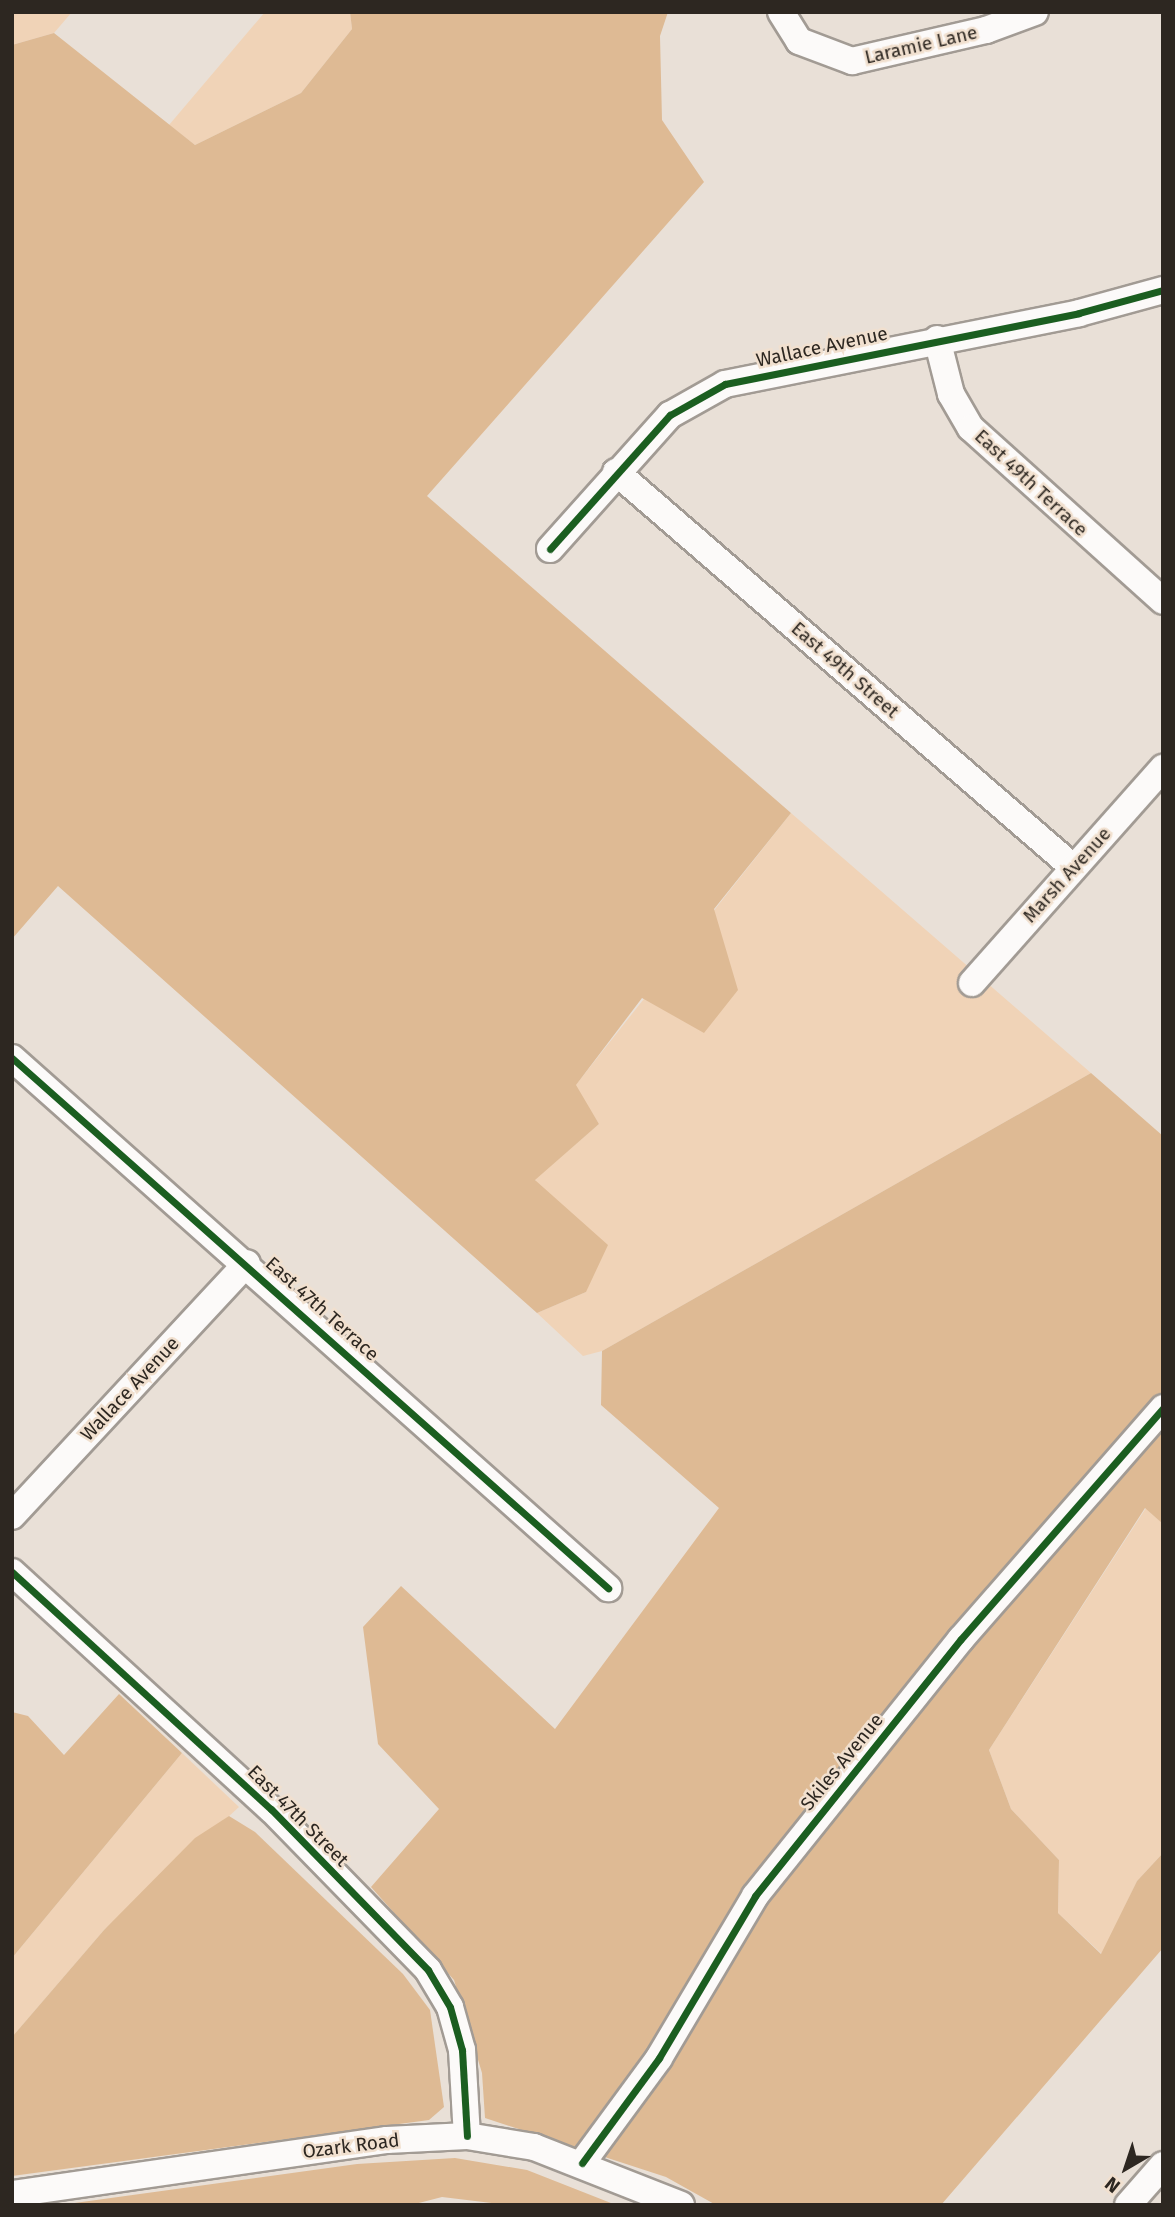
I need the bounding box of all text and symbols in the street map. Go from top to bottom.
street label: Laramie Lane [863,21,979,69]
street label: Wallace Avenue [754,322,890,372]
street label: East 49th Terrace [970,425,1092,541]
street label: East 49th Street [787,617,903,723]
street label: Marsh Avenue [1018,823,1116,927]
street label: East 47th Terrace [261,1252,383,1366]
street label: Wallace Avenue [76,1332,184,1446]
street label: Skiles Avenue [796,1709,888,1815]
street label: East 47th Street [243,1761,353,1871]
street label: Ozark Road [301,2129,401,2163]
north arrow [1091,2133,1161,2203]
text: N [1100,2172,1125,2198]

